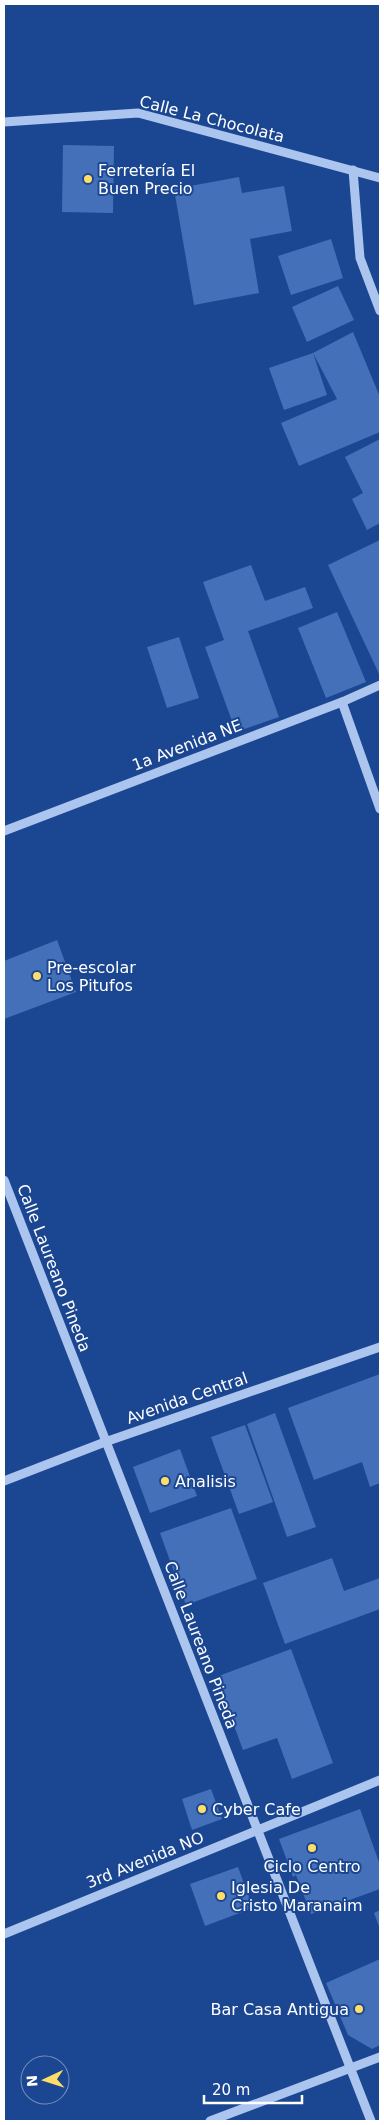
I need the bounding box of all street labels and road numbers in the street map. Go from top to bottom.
street label: Calle La Chocolata [138,92,286,146]
street label: 1a Avenida NE [129,715,245,775]
street label: Calle Laureano Pineda [13,1181,95,1355]
street label: Avenida Central [124,1368,250,1428]
street label: Calle Laureano Pineda [160,1558,242,1732]
street label: 3rd Avenida NO [83,1828,207,1892]

